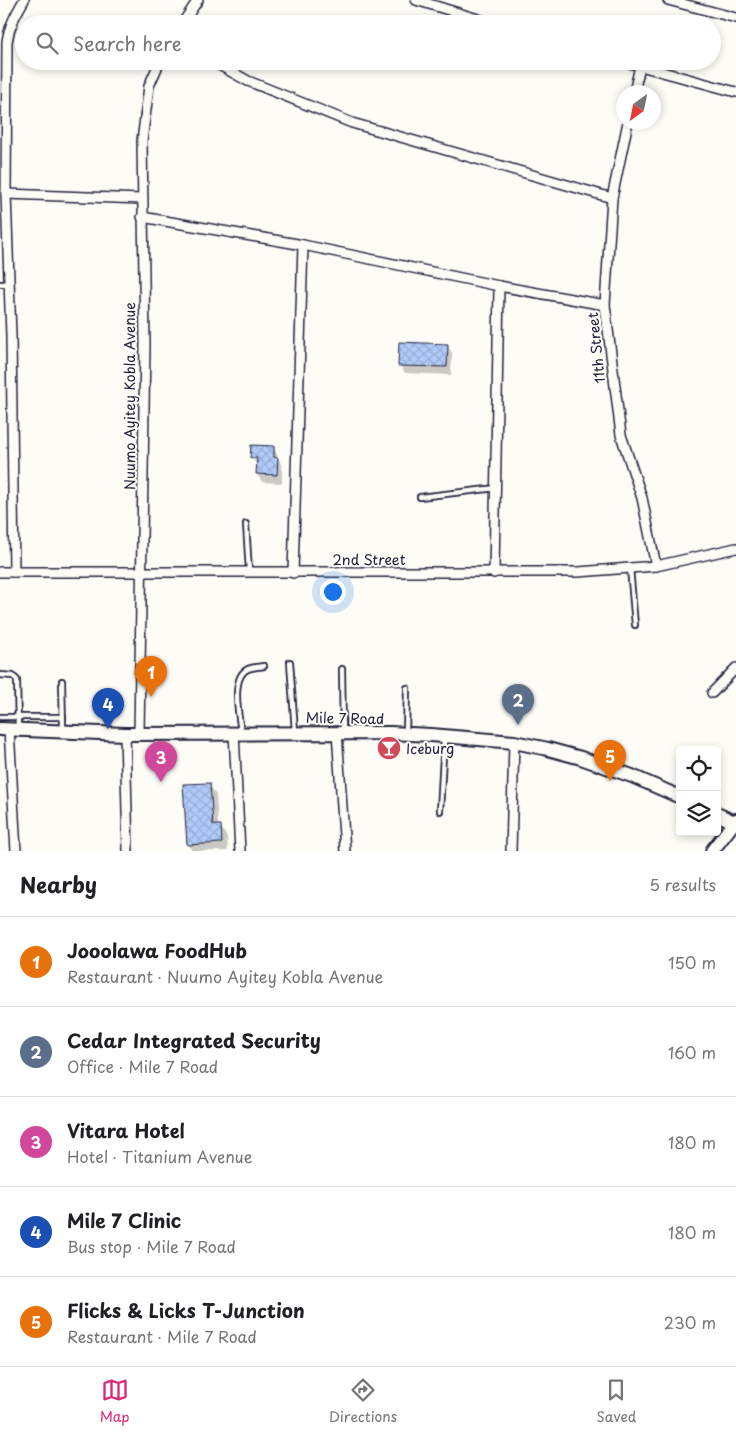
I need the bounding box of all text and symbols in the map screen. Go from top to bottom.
search box [15,15,721,70]
icon: search [33,29,61,57]
text: Search here [73,29,182,57]
north arrow [616,85,661,130]
street label: Nuumo Ayitey Kobla Avenue [119,302,140,490]
street label: 11th Street [582,311,610,385]
street label: 2nd Street [333,549,406,570]
your location [320,579,346,605]
pin: 1 [135,656,167,697]
pin: 2 [502,684,534,725]
pin: 4 [92,688,124,729]
street label: Mile 7 Road [306,707,384,729]
bar icon: Iceburg [376,735,402,761]
place label: Iceburg [406,738,454,759]
pin: 5 [594,740,626,781]
pin: 3 [145,741,177,782]
map controls [676,746,721,836]
button: locate [676,746,721,791]
button: layers [676,791,721,836]
text: Nearby [20,868,97,900]
text: 5 results [649,872,716,896]
text: Jooolawa FoodHub [67,936,247,964]
text: 1 [32,950,40,974]
text: 150 m [668,950,716,974]
text: Restaurant · Nuumo Ayitey Kobla Avenue [67,964,383,988]
text: Cedar Integrated Security [67,1026,321,1054]
text: 2 [30,1040,42,1064]
text: 160 m [668,1040,716,1064]
text: Office · Mile 7 Road [67,1054,218,1078]
text: Vitara Hotel [67,1116,185,1144]
text: 3 [31,1130,41,1154]
text: 180 m [668,1130,716,1154]
text: Hotel · Titanium Avenue [67,1144,252,1168]
text: Mile 7 Clinic [67,1206,181,1234]
text: 4 [31,1220,41,1244]
text: 180 m [668,1220,716,1244]
text: Bus stop · Mile 7 Road [67,1234,236,1258]
text: Flicks & Licks T-Junction [67,1296,305,1324]
text: 5 [31,1310,41,1334]
text: 230 m [664,1310,716,1334]
text: Restaurant · Mile 7 Road [67,1324,257,1348]
tab: Map [100,1376,130,1427]
tab: Directions [329,1376,397,1427]
tab: Saved [597,1376,636,1427]

